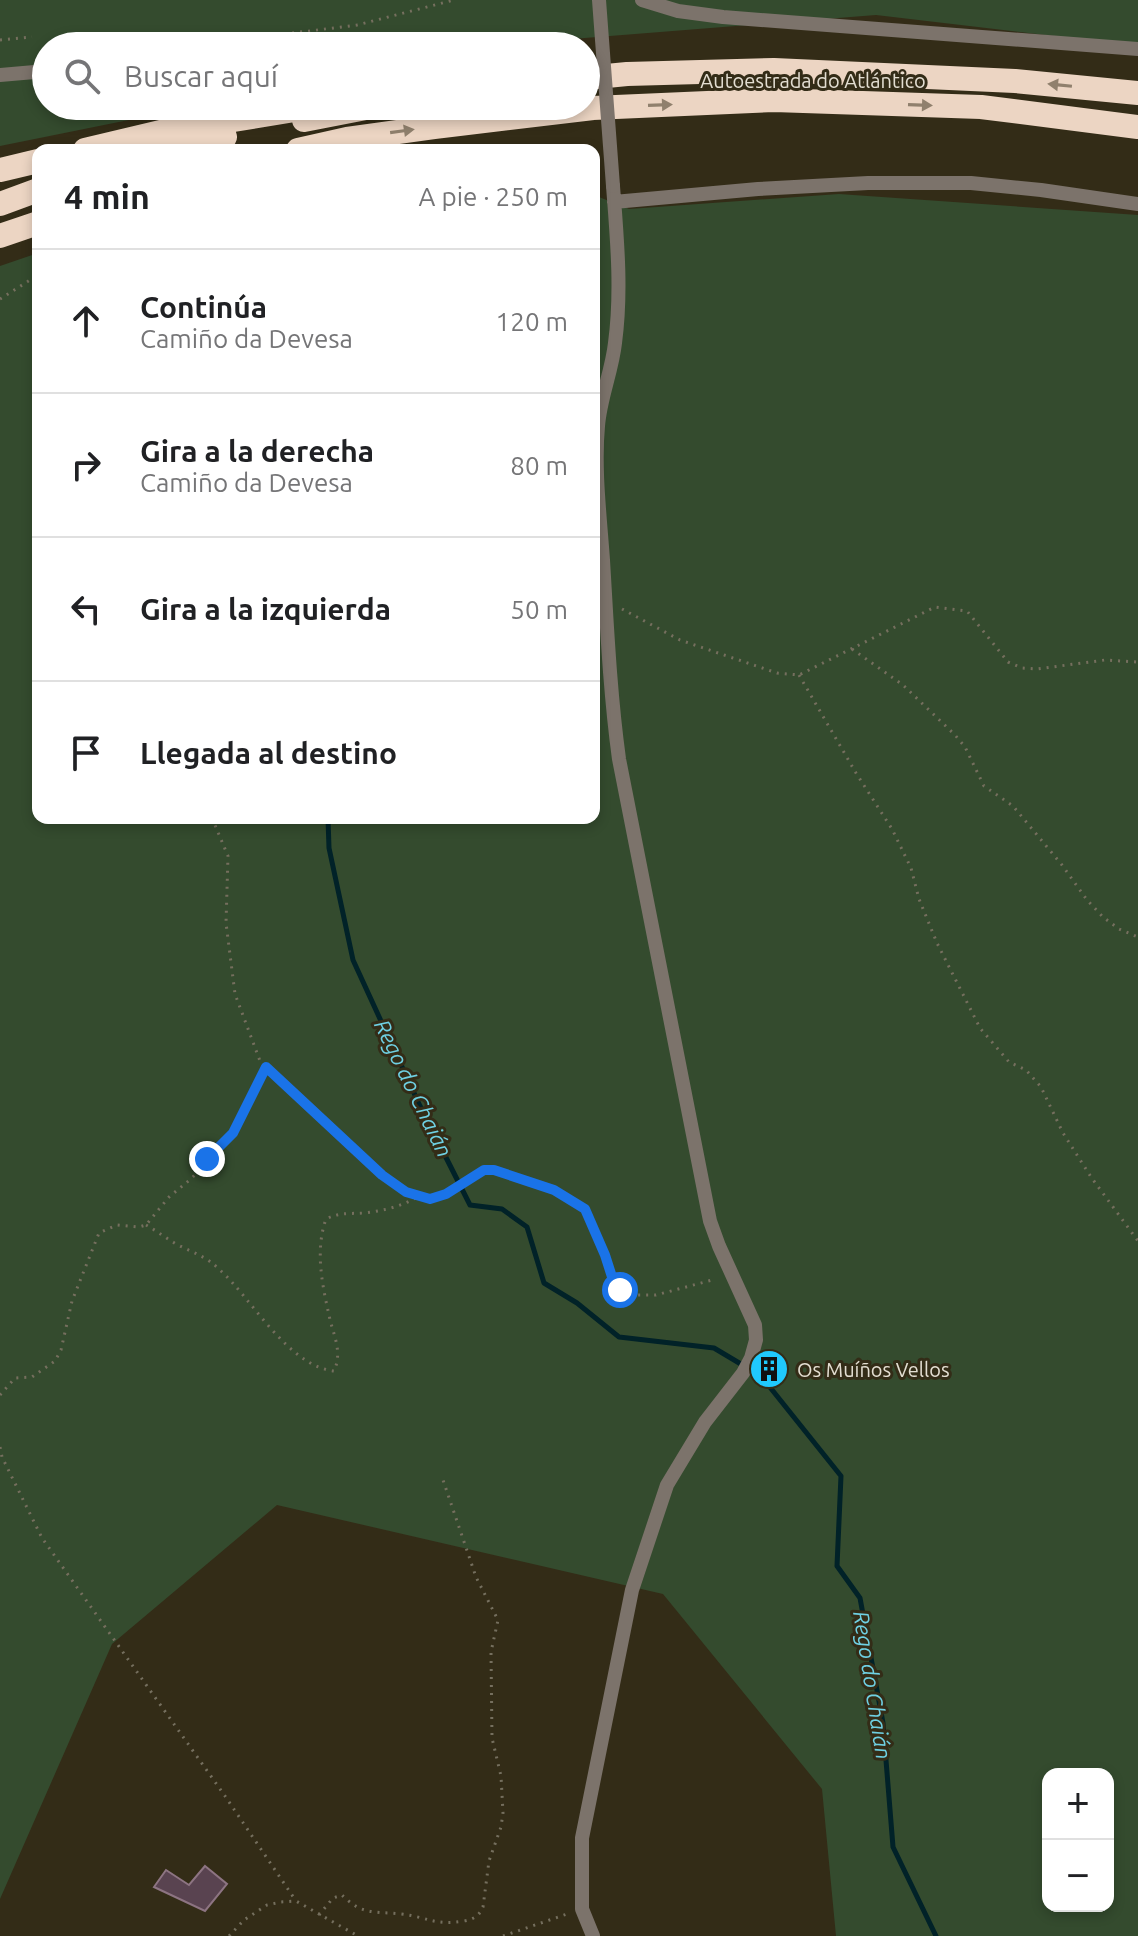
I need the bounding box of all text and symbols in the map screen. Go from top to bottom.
search box [32,32,600,120]
icon: search [60,54,104,98]
text: Buscar aquí [124,59,278,93]
street label: Autoestrada do Atlántico [700,69,926,92]
one-way arrow [1047,79,1072,92]
one-way arrow [648,98,673,111]
one-way arrow [908,98,933,111]
one-way arrow [390,124,415,137]
text: 4 min [64,177,150,215]
text: A pie · 250 m [419,182,568,211]
text: Continúa [140,290,267,324]
icon: ahead [64,299,108,343]
text: 120 m [496,307,568,336]
text: Camiño da Devesa [140,324,353,353]
text: Gira a la derecha [140,434,374,468]
icon: right [64,443,108,487]
text: 80 m [510,451,568,480]
text: Camiño da Devesa [140,468,353,497]
icon: left [64,587,108,631]
text: Gira a la izquierda [140,592,391,626]
text: 50 m [510,595,568,624]
icon: arrive [64,731,108,775]
text: Llegada al destino [140,736,397,770]
water label: Rego do Chaián [370,1015,458,1161]
route end [189,1141,225,1177]
route start [602,1272,638,1308]
building icon: Os Muíños Vellos [748,1348,790,1390]
place label: Os Muíños Vellos [797,1358,950,1381]
water label: Rego do Chaián [849,1609,897,1761]
map controls [1042,1768,1114,1912]
button: + [1042,1768,1114,1840]
button: − [1042,1840,1114,1912]

